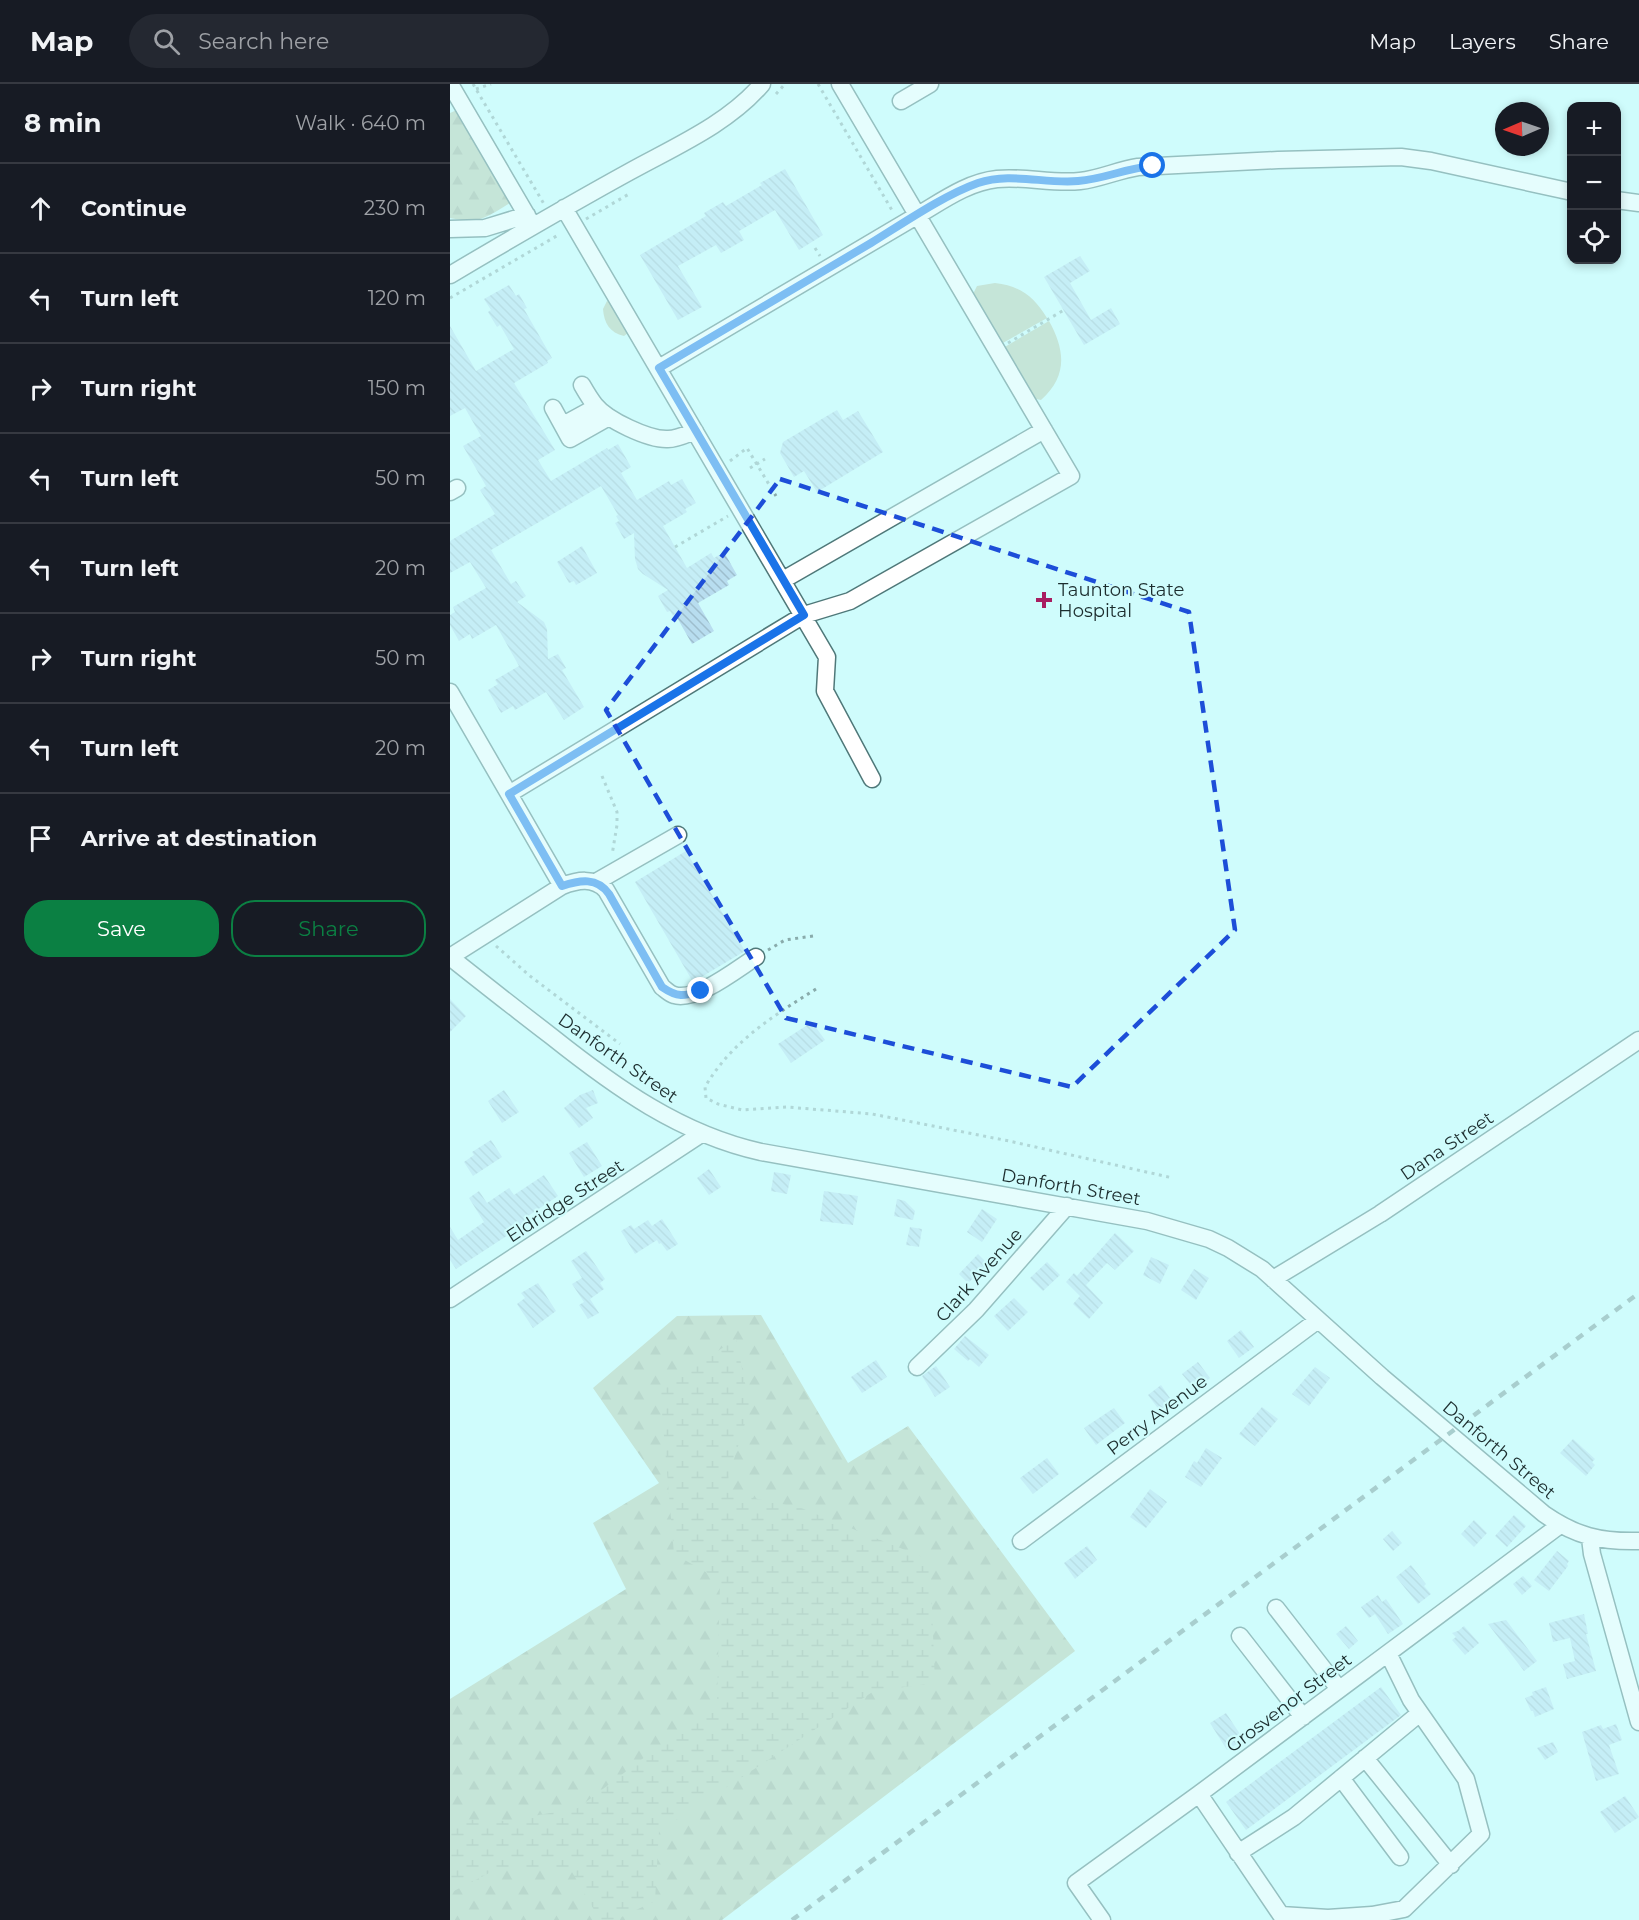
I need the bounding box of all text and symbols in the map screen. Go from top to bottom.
search box [129,14,549,68]
text: Map [30,24,93,58]
icon: search [150,25,183,58]
text: Search here [198,28,329,55]
text: Map [1369,29,1416,54]
text: Layers [1449,29,1516,54]
text: Share [1549,29,1609,54]
north arrow [1495,102,1549,156]
map controls [1567,102,1621,264]
button: + [1567,102,1621,156]
text: 8 min [24,107,102,139]
text: Walk · 640 m [295,111,426,135]
route start [1139,152,1165,178]
button: − [1567,156,1621,210]
icon: ahead [24,192,57,225]
text: Continue [81,195,187,222]
text: 230 m [364,196,426,220]
button: locate [1567,210,1621,264]
icon: left [24,282,57,315]
text: Turn left [81,285,179,312]
text: 120 m [368,286,426,310]
icon: right [24,372,57,405]
text: Turn right [81,375,196,402]
text: 150 m [368,376,426,400]
icon: left [24,462,57,495]
text: Turn left [81,465,179,492]
text: 50 m [375,466,426,490]
icon: left [24,552,57,585]
text: Turn left [81,555,179,582]
text: 20 m [375,556,426,580]
place label: Taunton State Hospital [1058,579,1184,622]
marker: Taunton State Hospital [1035,591,1053,609]
icon: right [24,642,57,675]
text: Turn right [81,645,196,672]
text: 50 m [375,646,426,670]
icon: left [24,732,57,765]
text: Turn left [81,735,179,762]
text: 20 m [375,736,426,760]
icon: arrive [24,822,57,855]
text: Arrive at destination [81,825,317,852]
button: Save [24,900,219,957]
button: Share [231,900,426,957]
route end [687,977,713,1003]
street label: Danforth Street [554,1009,682,1107]
street label: Dana Street [1396,1107,1498,1185]
street label: Eldridge Street [502,1155,628,1247]
street label: Danforth Street [1000,1164,1142,1210]
street label: Clark Avenue [931,1223,1027,1326]
street label: Perry Avenue [1102,1370,1212,1460]
street label: Danforth Street [1438,1396,1560,1504]
street label: Grosvenor Street [1222,1649,1356,1757]

